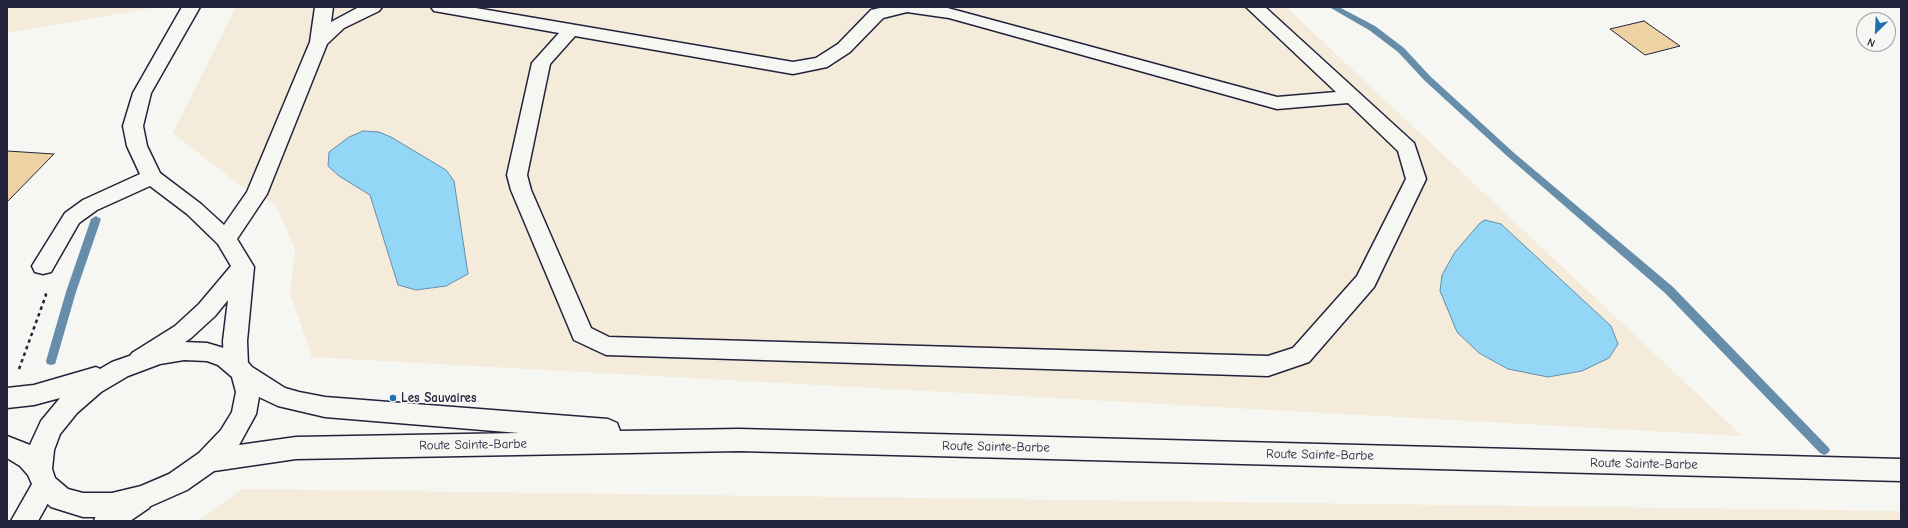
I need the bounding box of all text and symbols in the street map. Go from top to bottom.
north arrow [1856,12,1896,52]
text: N [1865,35,1877,50]
place label: Les Sauvaires [401,390,476,406]
marker: Les Sauvaires [388,393,398,403]
street label: Route Sainte-Barbe [419,436,527,454]
street label: Route Sainte-Barbe [942,438,1050,456]
street label: Route Sainte-Barbe [1266,446,1374,464]
street label: Route Sainte-Barbe [1590,455,1698,473]

